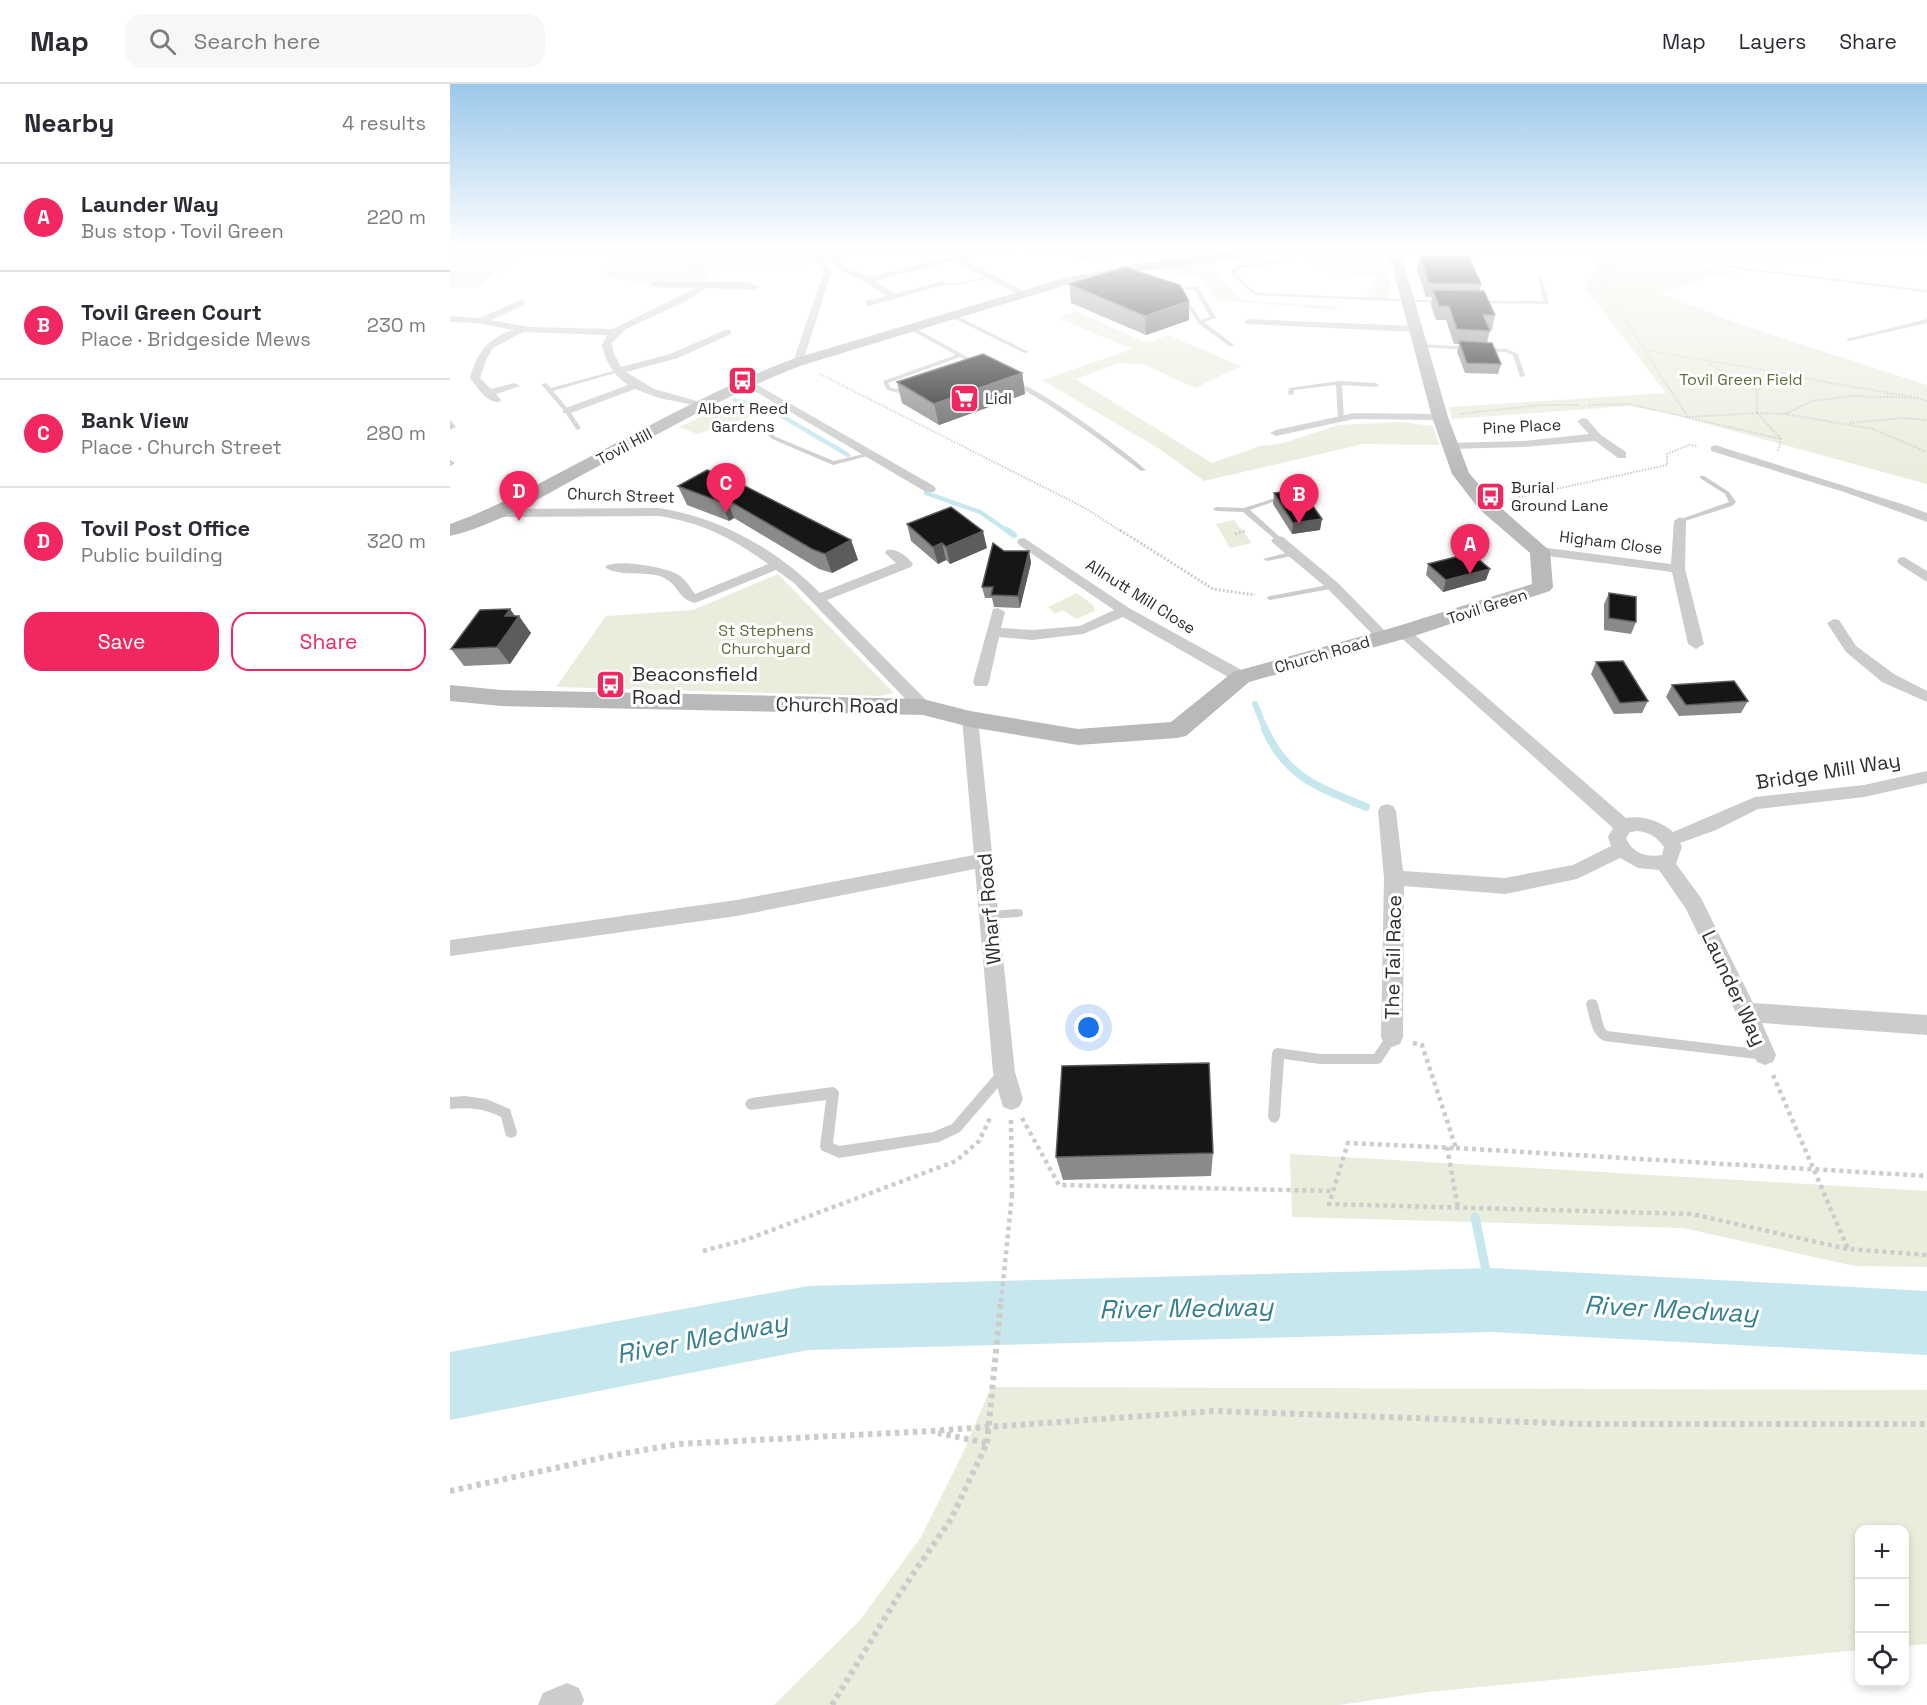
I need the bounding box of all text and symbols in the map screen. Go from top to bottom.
search box [125,14,545,68]
text: Map [30,23,89,59]
icon: search [146,25,179,58]
text: Search here [194,27,321,55]
text: Map [1662,28,1706,55]
text: Layers [1739,28,1806,55]
text: Share [1839,28,1897,55]
text: Nearby [24,106,114,140]
text: 4 results [342,110,426,136]
text: Launder Way [81,190,219,218]
text: A [37,204,50,230]
text: 220 m [367,204,426,230]
text: Bus stop · Tovil Green [81,218,284,244]
text: Tovil Green Court [81,298,262,326]
text: B [37,312,50,338]
text: 230 m [367,312,426,338]
text: Place · Bridgeside Mews [81,326,311,352]
bus stop icon: Albert Reed Gardens [727,364,759,396]
park label: Tovil Green Field [1679,369,1803,390]
supermarket icon: Lidl [948,382,980,414]
place label: Lidl [985,388,1012,409]
place label: Albert Reed Gardens [698,398,788,437]
text: Bank View [81,406,189,434]
street label: Pine Place [1482,414,1562,439]
text: C [37,420,50,446]
text: 280 m [366,420,426,446]
street label: Tovil Hill [593,423,656,470]
text: Place · Church Street [81,434,282,460]
pin: C [706,464,746,513]
pin: D [500,472,538,521]
pin: B [1280,474,1318,524]
place label: Burial Ground Lane [1511,477,1608,516]
bus stop icon: Burial Ground Lane [1474,480,1506,512]
street label: Church Street [567,483,675,508]
text: Tovil Post Office [81,514,250,542]
pin: A [1450,524,1490,574]
street label: Higham Close [1558,526,1664,559]
text: D [37,528,50,554]
text: 320 m [367,528,426,554]
text: Public building [81,542,223,568]
street label: Allnutt Mill Close [1082,554,1200,639]
street label: Tovil Green [1444,584,1530,629]
button: Save [24,612,219,671]
button: Share [231,612,426,671]
park label: St Stephens Churchyard [718,620,814,659]
street label: Church Road [1272,631,1372,678]
place label: Beaconsfield Road [632,661,758,710]
bus stop icon: Beaconsfield Road [595,669,627,701]
street label: Church Road [775,691,899,719]
street label: Bridge Mill Way [1754,747,1902,795]
street label: Wharf Road [971,852,1007,966]
street label: The Tail Race [1379,894,1407,1020]
street label: Launder Way [1696,926,1772,1050]
your location [1074,1013,1103,1042]
water label: River Medway [1583,1287,1760,1331]
water label: River Medway [1099,1289,1274,1327]
water label: River Medway [613,1305,792,1371]
map controls [1855,1525,1909,1687]
button: + [1855,1525,1909,1579]
button: − [1855,1579,1909,1633]
button: locate [1855,1633,1909,1687]

